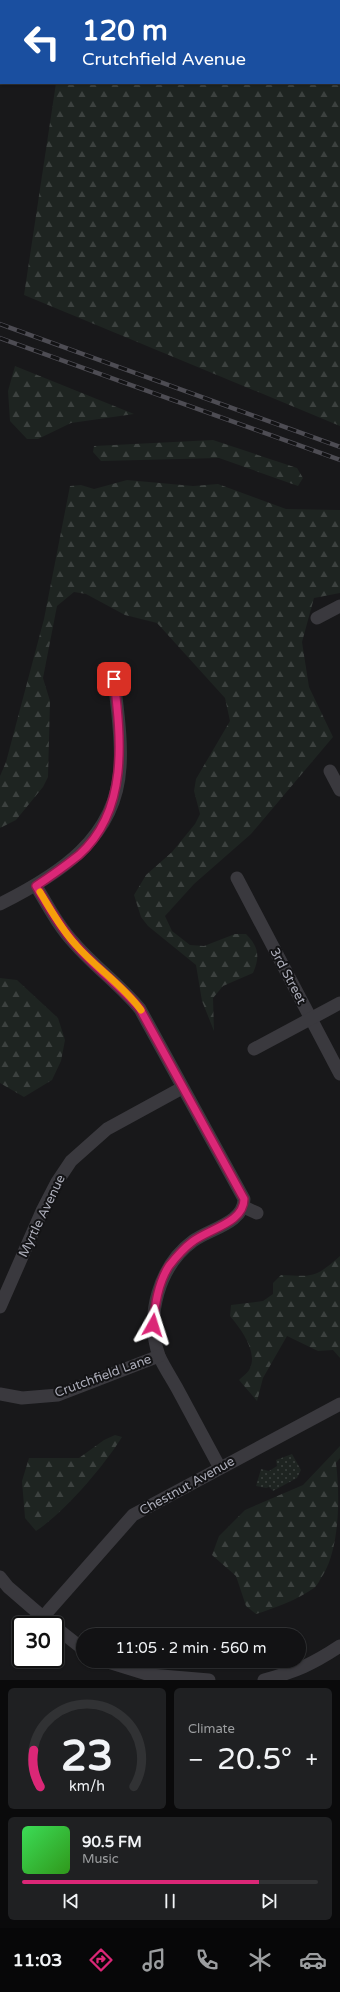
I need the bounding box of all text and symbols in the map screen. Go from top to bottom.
text: 120 m [82,14,168,48]
icon: left [16,16,68,68]
text: Crutchfield Avenue [82,48,246,70]
pin [97,662,131,696]
icon: arrive [103,668,125,690]
street label: 3rd Street [266,945,310,1007]
street label: Myrtle Avenue [15,1172,69,1260]
position arrow [132,1304,174,1346]
street label: Crutchfield Lane [52,1351,154,1401]
street label: Chestnut Avenue [137,1453,237,1519]
speed limit sign: 30 [12,1616,64,1668]
text: 11:05 · 2 min · 560 m [116,1639,266,1657]
text: Climate [188,1721,235,1737]
text: 23 [61,1731,113,1781]
text: 20.5° [217,1741,292,1778]
text: − [188,1747,204,1773]
text: + [306,1747,318,1773]
text: km/h [69,1777,105,1794]
text: 90.5 FM [82,1833,142,1851]
text: Music [82,1851,119,1867]
icon: previous [60,1890,82,1912]
icon: pause [159,1890,181,1912]
icon: next [258,1890,280,1912]
icon: directions [87,1946,115,1974]
icon: music [140,1946,168,1974]
icon: phone [193,1946,221,1974]
icon: climate [246,1946,274,1974]
icon: car [299,1946,327,1974]
text: 11:03 [13,1949,62,1971]

